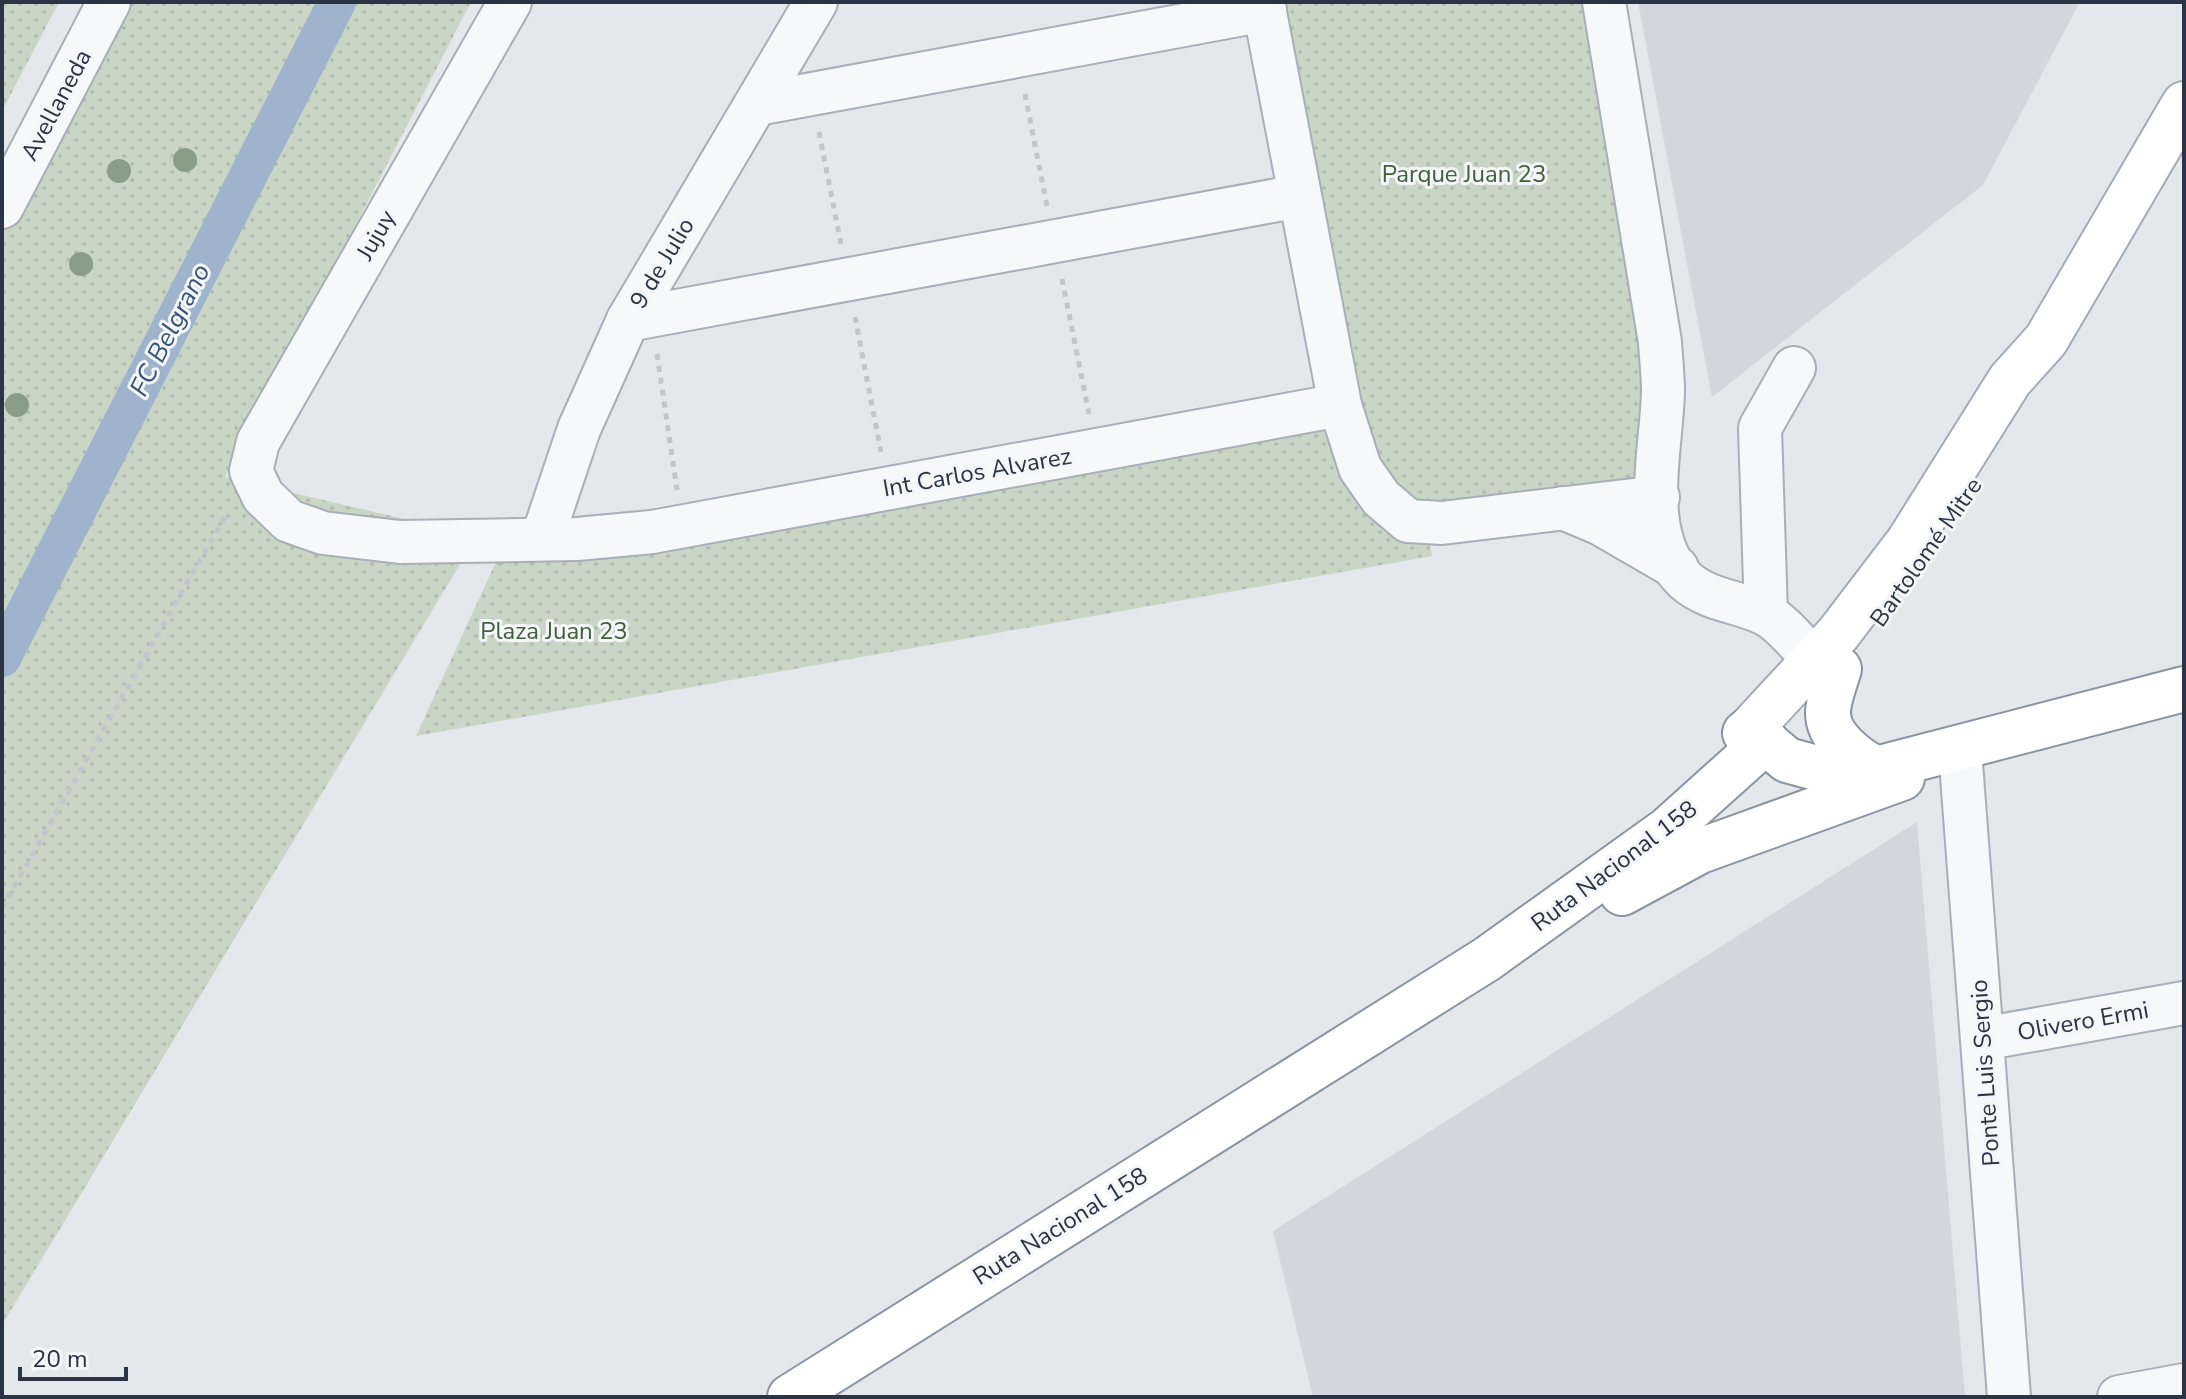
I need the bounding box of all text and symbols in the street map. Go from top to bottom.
street label: Avellaneda [13,44,99,166]
park label: Parque Juan 23 [1382,158,1546,190]
street label: Jujuy [348,204,403,267]
street label: 9 de Julio [622,212,702,314]
water label: FC Belgrano [122,258,218,402]
street label: Int Carlos Alvarez [880,440,1074,504]
street label: Bartolomé Mitre [1863,471,1989,633]
park label: Plaza Juan 23 [480,615,628,647]
street label: Ruta Nacional 158 [1524,793,1704,939]
street label: Ponte Luis Sergio [1963,978,2007,1168]
street label: Olivero Ermi [2015,994,2151,1048]
street label: Ruta Nacional 158 [967,1159,1153,1293]
scale bar [20,1331,126,1381]
text: 20 m [32,1343,88,1375]

